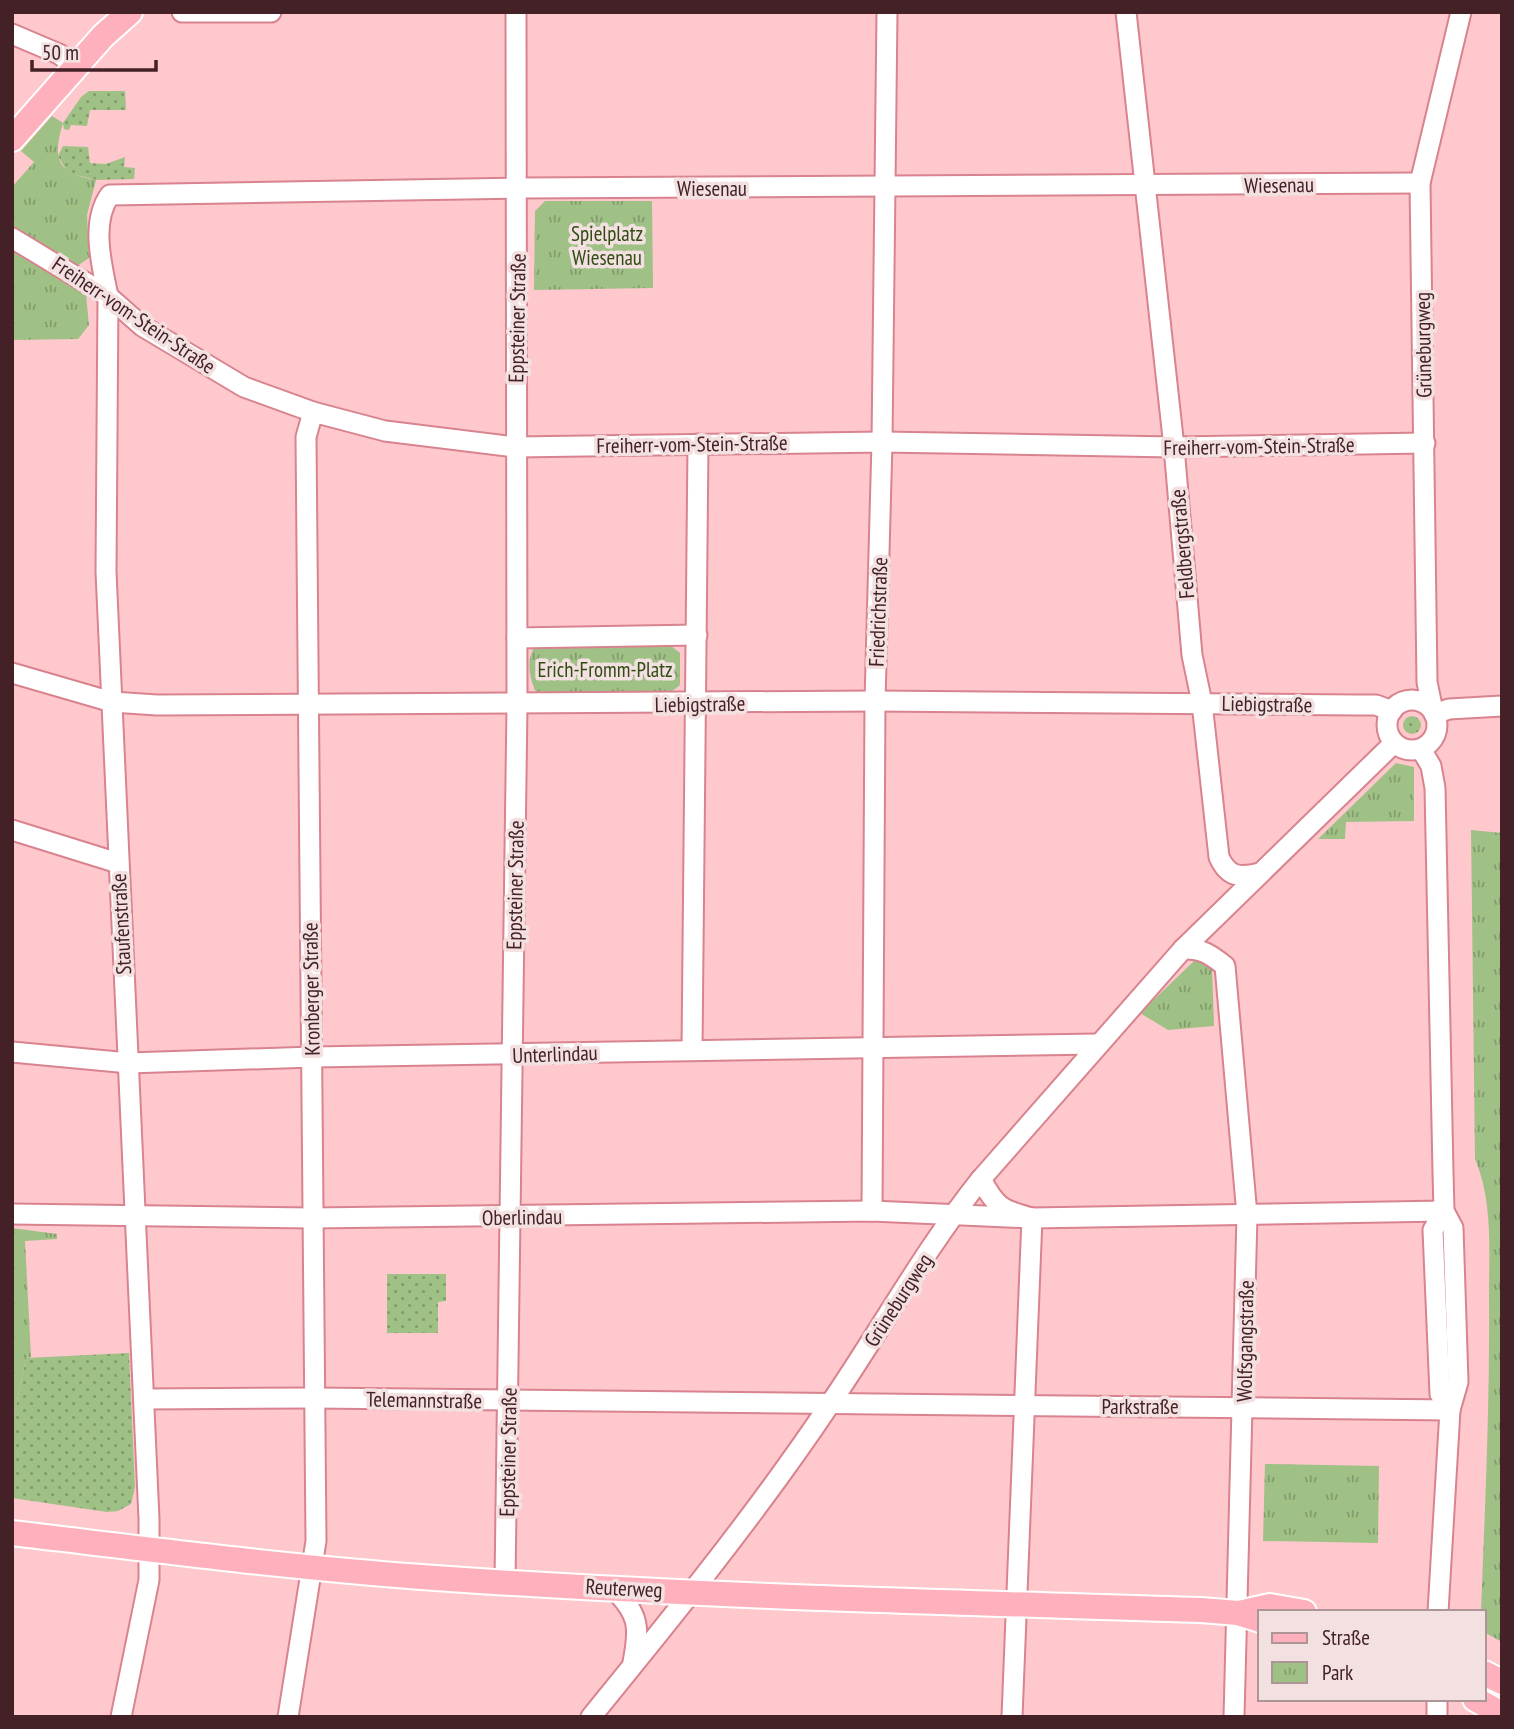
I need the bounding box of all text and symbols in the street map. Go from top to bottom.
scale bar [32,28,156,72]
text: 50 m [42,39,79,66]
street label: Wiesenau [1244,171,1314,199]
street label: Wiesenau [677,175,747,202]
park label: Spielplatz Wiesenau [571,220,643,271]
street label: Freiherr-vom-Stein-Straße [47,250,221,380]
street label: Eppsteiner Straße [502,253,532,383]
street label: Grüneburgweg [1409,292,1437,398]
street label: Freiherr-vom-Stein-Straße [596,429,788,459]
street label: Freiherr-vom-Stein-Straße [1163,431,1355,461]
street label: Feldbergstraße [1164,488,1200,600]
street label: Friedrichstraße [863,557,893,667]
park label: Erich-Fromm-Platz [537,656,673,683]
street label: Liebigstraße [654,690,746,718]
street label: Liebigstraße [1221,690,1313,718]
street label: Eppsteiner Straße [500,820,530,950]
street label: Staufenstraße [105,873,137,975]
street label: Kronberger Straße [296,922,326,1056]
street label: Unterlindau [512,1039,598,1069]
street label: Oberlindau [482,1203,562,1231]
street label: Grüneburgweg [858,1248,938,1352]
street label: Wolfsgangstraße [1230,1280,1260,1402]
street label: Telemannstraße [366,1385,482,1415]
street label: Eppsteiner Straße [493,1387,523,1517]
street label: Parkstraße [1101,1393,1179,1420]
street label: Reuterweg [585,1573,663,1603]
legend [1258,1610,1486,1701]
text: Straße [1322,1624,1370,1651]
text: Park [1322,1659,1353,1686]

